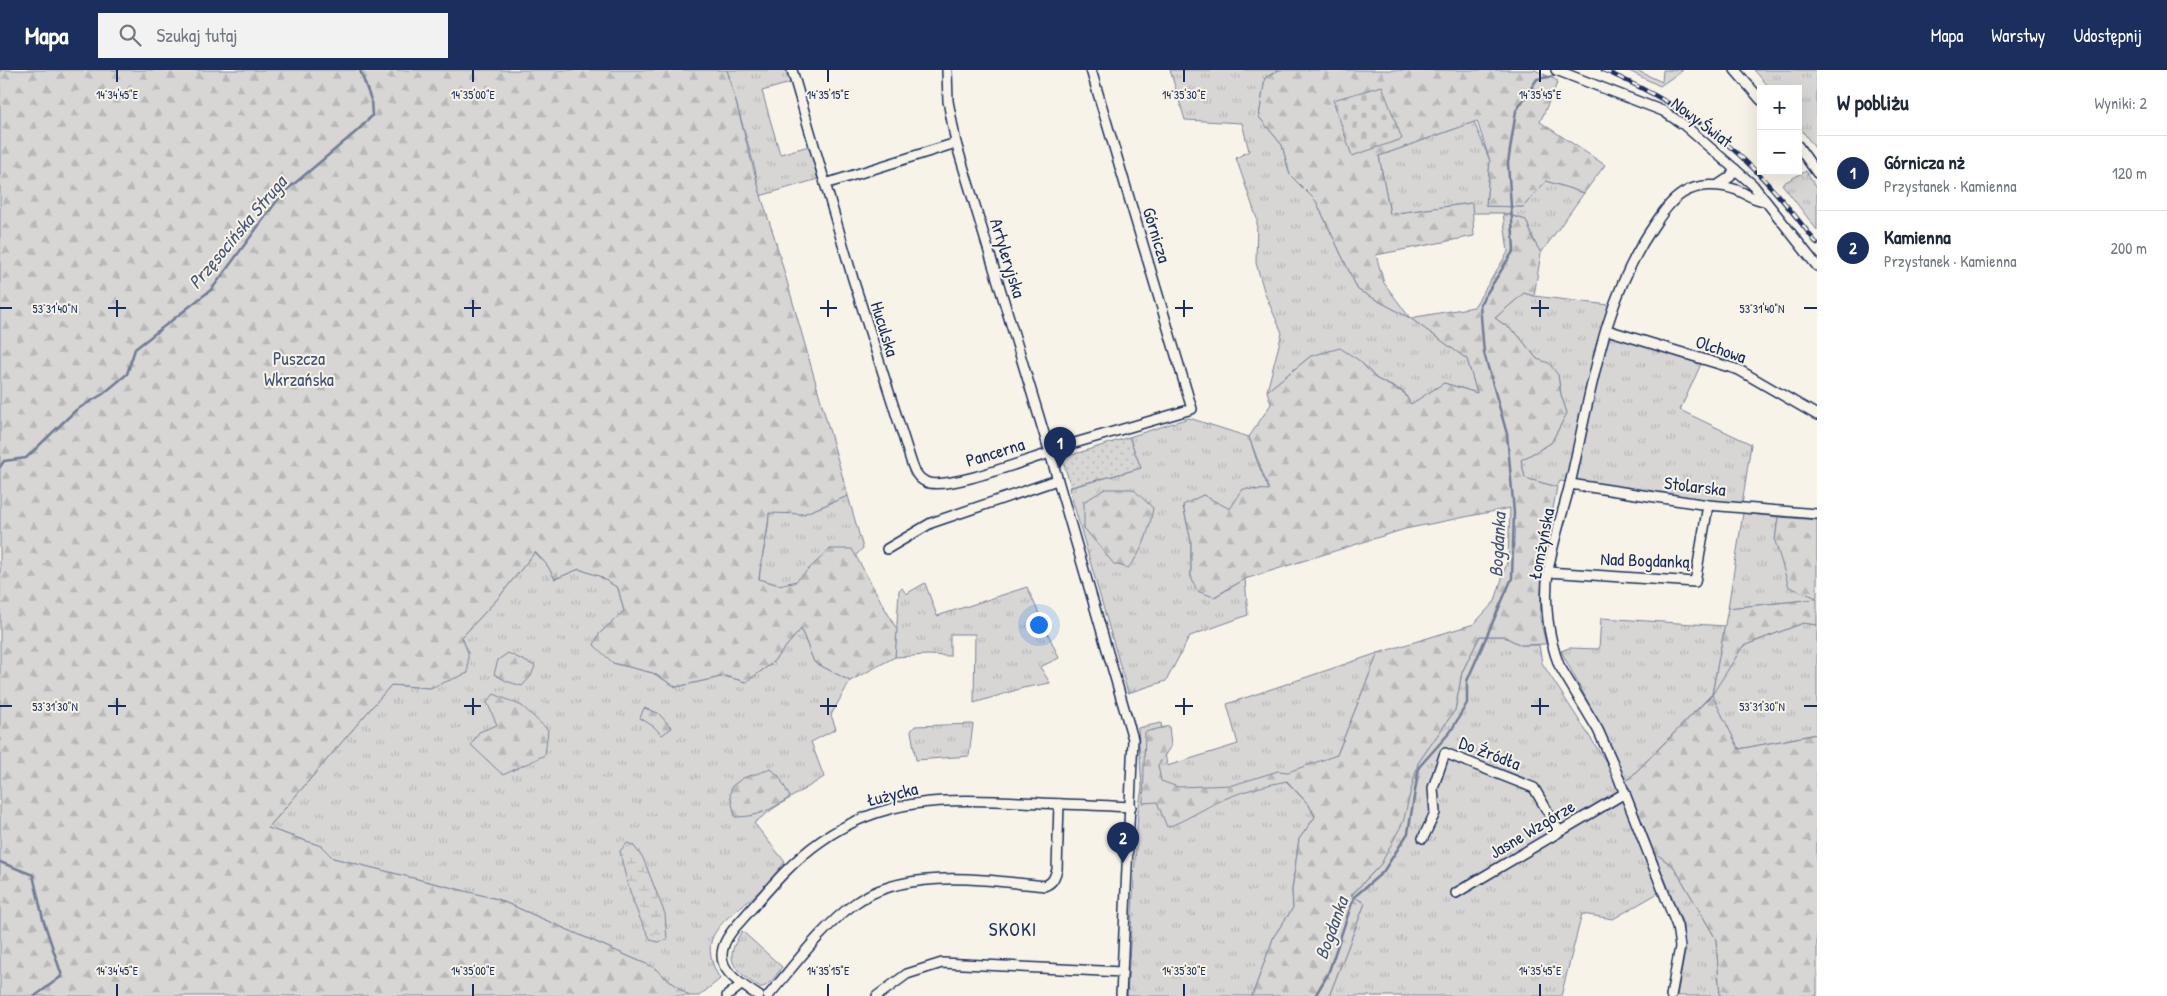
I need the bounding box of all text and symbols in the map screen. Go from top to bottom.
search box [98,13,448,58]
text: Mapa [25,19,68,51]
icon: search [116,21,144,49]
text: Szukaj tutaj [156,22,238,48]
text: Mapa [1931,23,1963,48]
text: Warstwy [1991,23,2045,48]
text: Udostępnij [2073,23,2142,48]
map controls [1757,85,1802,175]
button: + [1757,85,1802,130]
text: 14°34'45"E [96,86,139,103]
text: 14°35'00"E [451,86,496,103]
text: 14°35'15"E [807,86,850,103]
text: 14°35'30"E [1162,86,1207,103]
text: 14°35'45"E [1519,86,1562,103]
text: W pobliżu [1837,88,1909,117]
street label: Nowy Świat [1666,91,1738,154]
text: Wyniki: 2 [2094,92,2147,114]
button: − [1757,130,1802,175]
text: Górnicza nż [1884,149,1965,175]
text: 1 [1850,162,1856,184]
text: 120 m [2112,162,2147,184]
water label: Przęsocińska Struga [182,168,294,294]
text: Przystanek · Kamienna [1884,175,2016,197]
street label: Górnicza [1137,204,1177,266]
street label: Artyleryjska [984,215,1032,301]
text: Kamienna [1884,224,1951,250]
text: 2 [1849,237,1857,259]
text: 200 m [2111,237,2147,259]
text: Przystanek · Kamienna [1884,250,2016,272]
street label: Huculska [865,299,905,359]
text: 53°31'40"N [33,300,77,317]
text: 53°31'40"N [1740,300,1784,317]
street label: Olchowa [1692,329,1750,369]
park label: Puszcza Wkrzańska [264,346,334,392]
pin: 1 [1044,427,1076,468]
street label: Pancerna [963,431,1027,473]
street label: Stolarska [1663,470,1727,502]
street label: Łomżyńska [1522,506,1560,582]
water label: Bogdanka [1482,510,1512,578]
street label: Nad Bogdanką [1600,546,1692,574]
your location [1026,612,1052,638]
text: 53°31'30"N [32,698,78,715]
text: 53°31'30"N [1739,698,1785,715]
street label: Do Źródła [1456,730,1524,776]
street label: Łużycka [864,776,920,812]
street label: Jasne Wzgórze [1484,794,1580,864]
pin: 2 [1107,822,1139,863]
water label: Bogdanka [1308,891,1355,963]
district label: SKOKI [989,916,1037,942]
text: 14°34'45"E [96,962,139,979]
text: 14°35'00"E [451,962,496,979]
text: 14°35'15"E [807,962,850,979]
text: 14°35'30"E [1162,962,1207,979]
text: 14°35'45"E [1519,962,1562,979]

